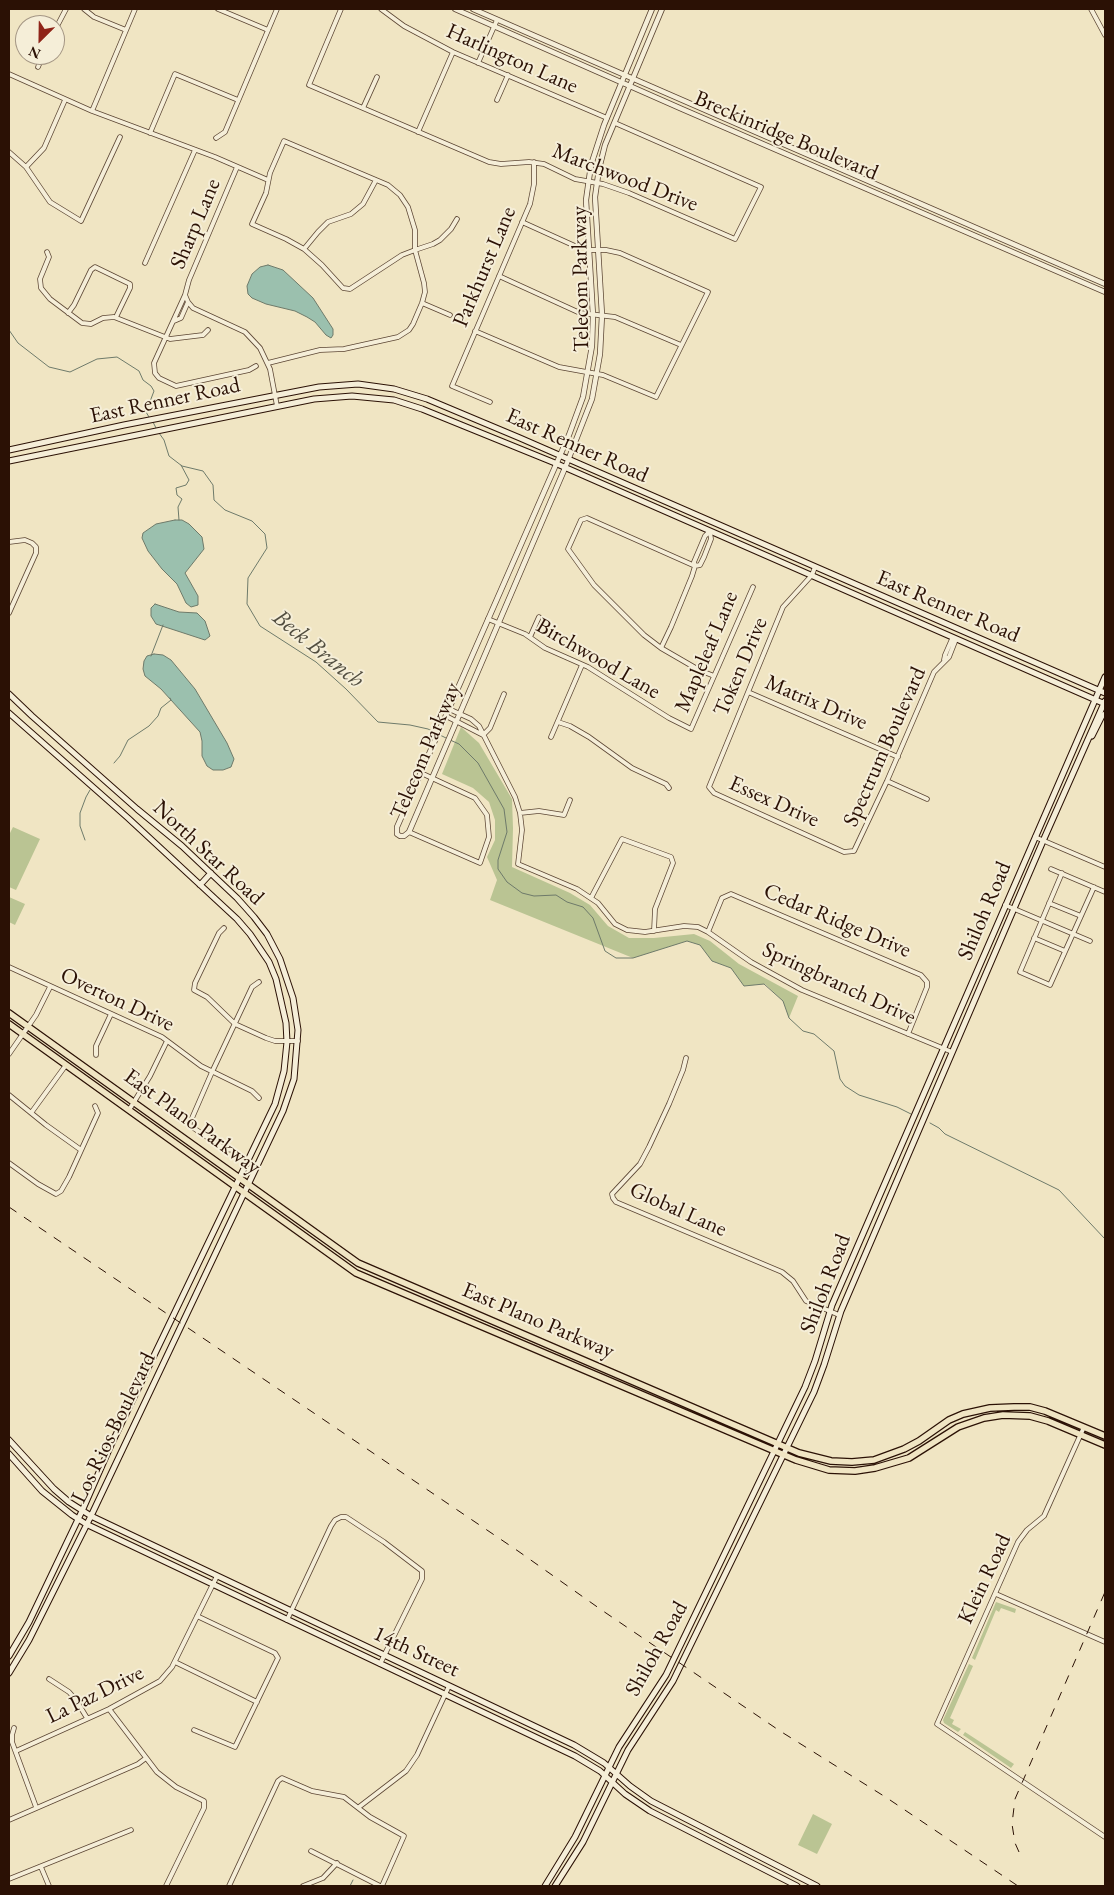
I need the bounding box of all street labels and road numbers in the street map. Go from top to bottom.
street label: Harlington Lane [442,18,582,100]
street label: Breckinridge Boulevard [690,85,882,187]
street label: Marchwood Drive [548,138,702,218]
street label: Sharp Lane [165,175,227,273]
street label: Parkhurst Lane [448,203,522,331]
street label: Telecom Parkway [567,206,595,352]
street label: East Renner Road [87,372,243,430]
street label: East Renner Road [502,403,652,489]
street label: East Renner Road [872,565,1024,649]
street label: Mapleleaf Lane [670,587,744,717]
street label: Birchwood Lane [531,613,665,705]
street label: Token Drive [708,614,774,720]
street label: Spectrum Boulevard [838,663,932,831]
street label: Matrix Drive [761,670,871,736]
street label: Telecom Parkway [385,679,467,823]
street label: Essex Drive [725,770,823,834]
street label: North Star Road [147,795,269,911]
street label: Shiloh Road [952,858,1018,964]
street label: Cedar Ridge Drive [759,878,915,964]
street label: Springbranch Drive [758,937,920,1031]
street label: Overton Drive [56,962,178,1038]
street label: East Plano Parkway [118,1064,266,1180]
street label: Global Lane [625,1177,731,1243]
street label: Shiloh Road [795,1230,857,1338]
street label: East Plano Parkway [458,1277,618,1365]
street label: Los Rios Boulevard [66,1348,162,1508]
street label: Klein Road [953,1530,1017,1628]
street label: Shiloh Road [620,1597,694,1701]
street label: 14th Street [369,1621,463,1683]
street label: La Paz Drive [42,1660,148,1730]

